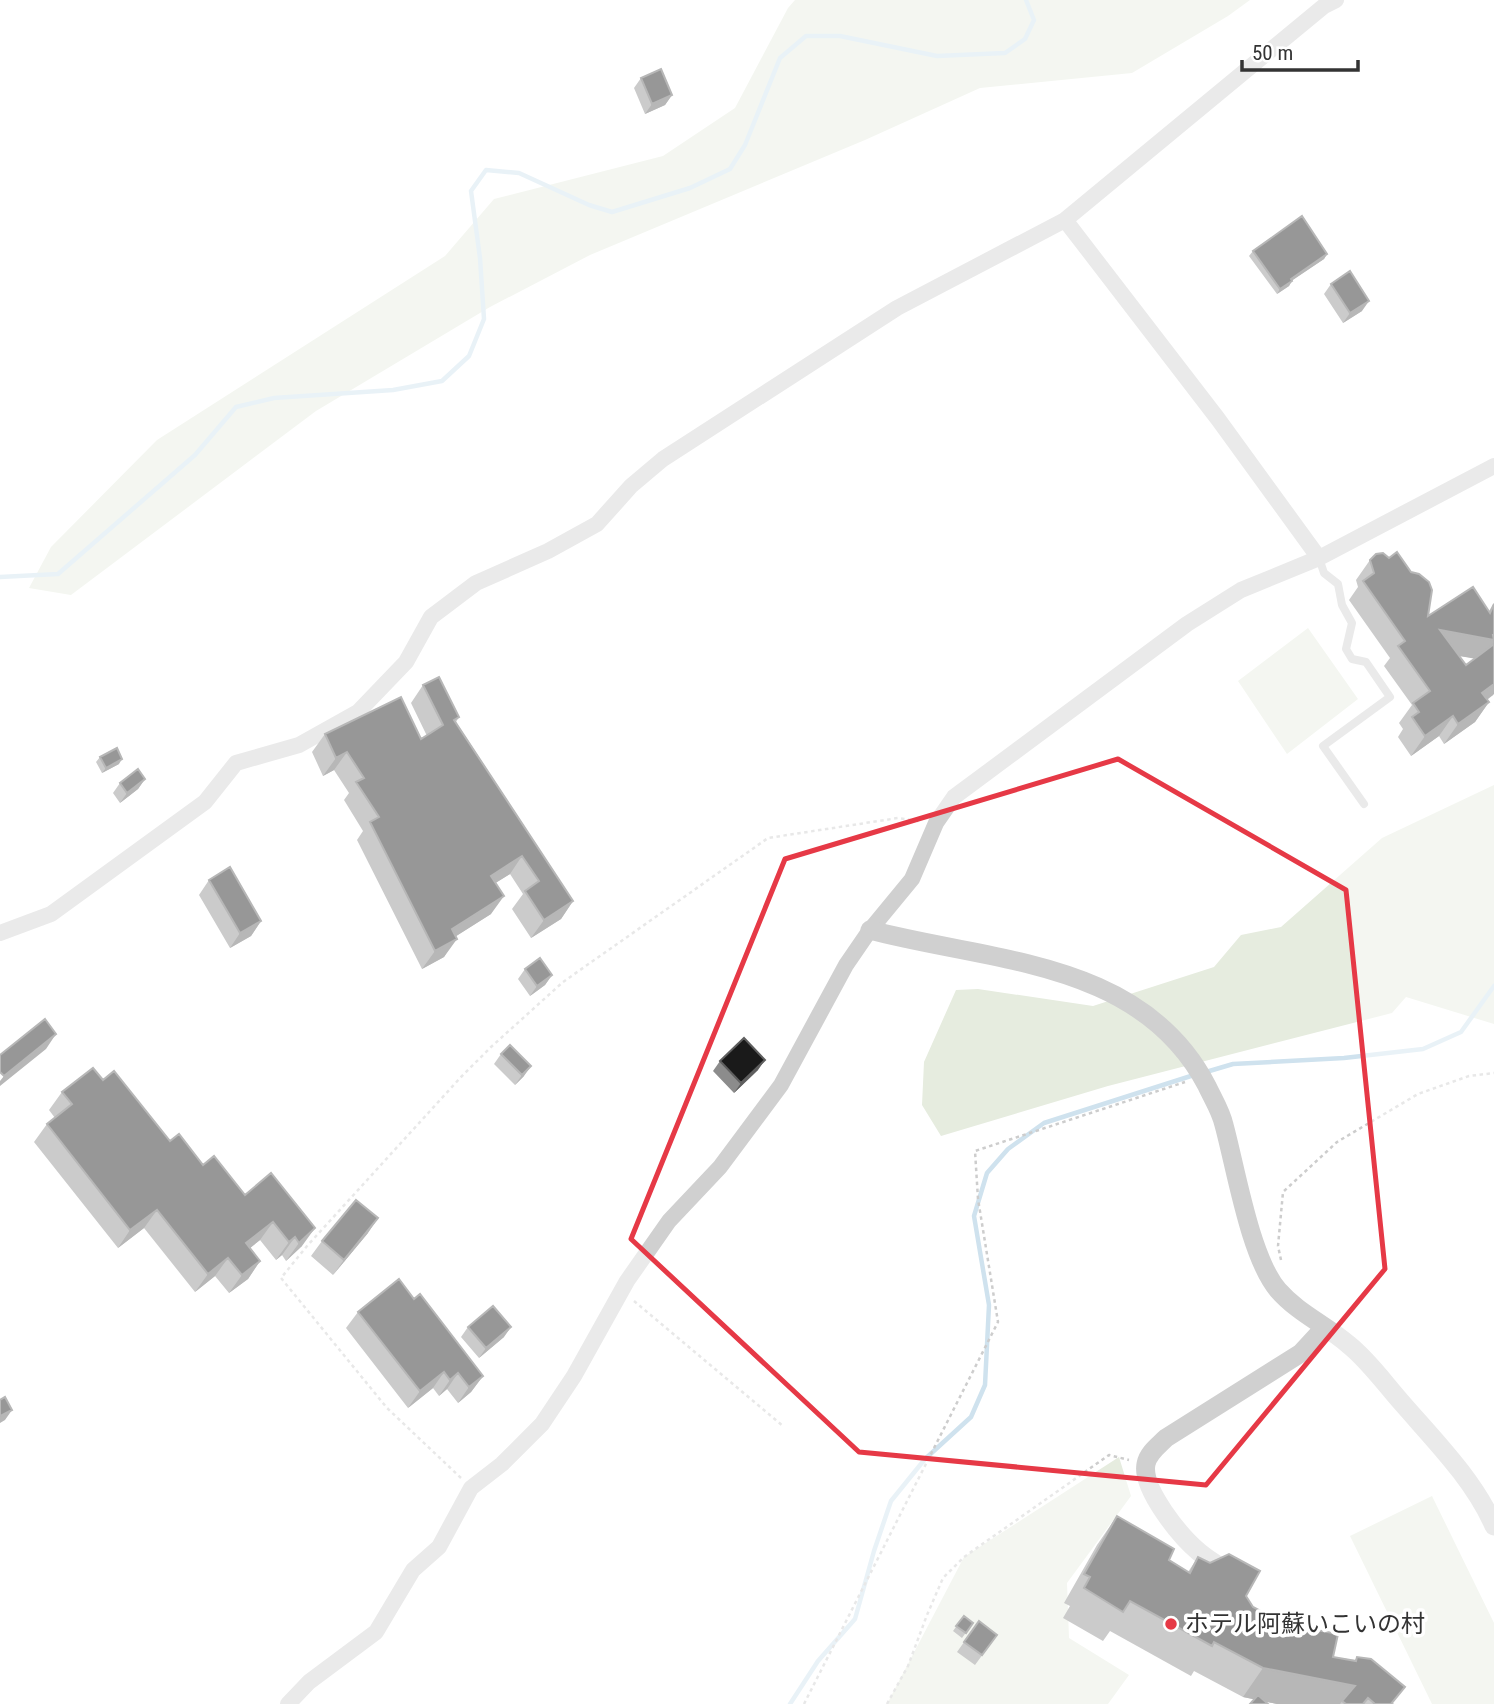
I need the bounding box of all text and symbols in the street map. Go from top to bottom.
scale bar [1242,28,1358,72]
text: 50 m [1252,41,1293,65]
place label: ホテル阿蘇いこいの村 [1185,1610,1425,1638]
marker: ホテル阿蘇いこいの村 [1163,1616,1179,1632]

